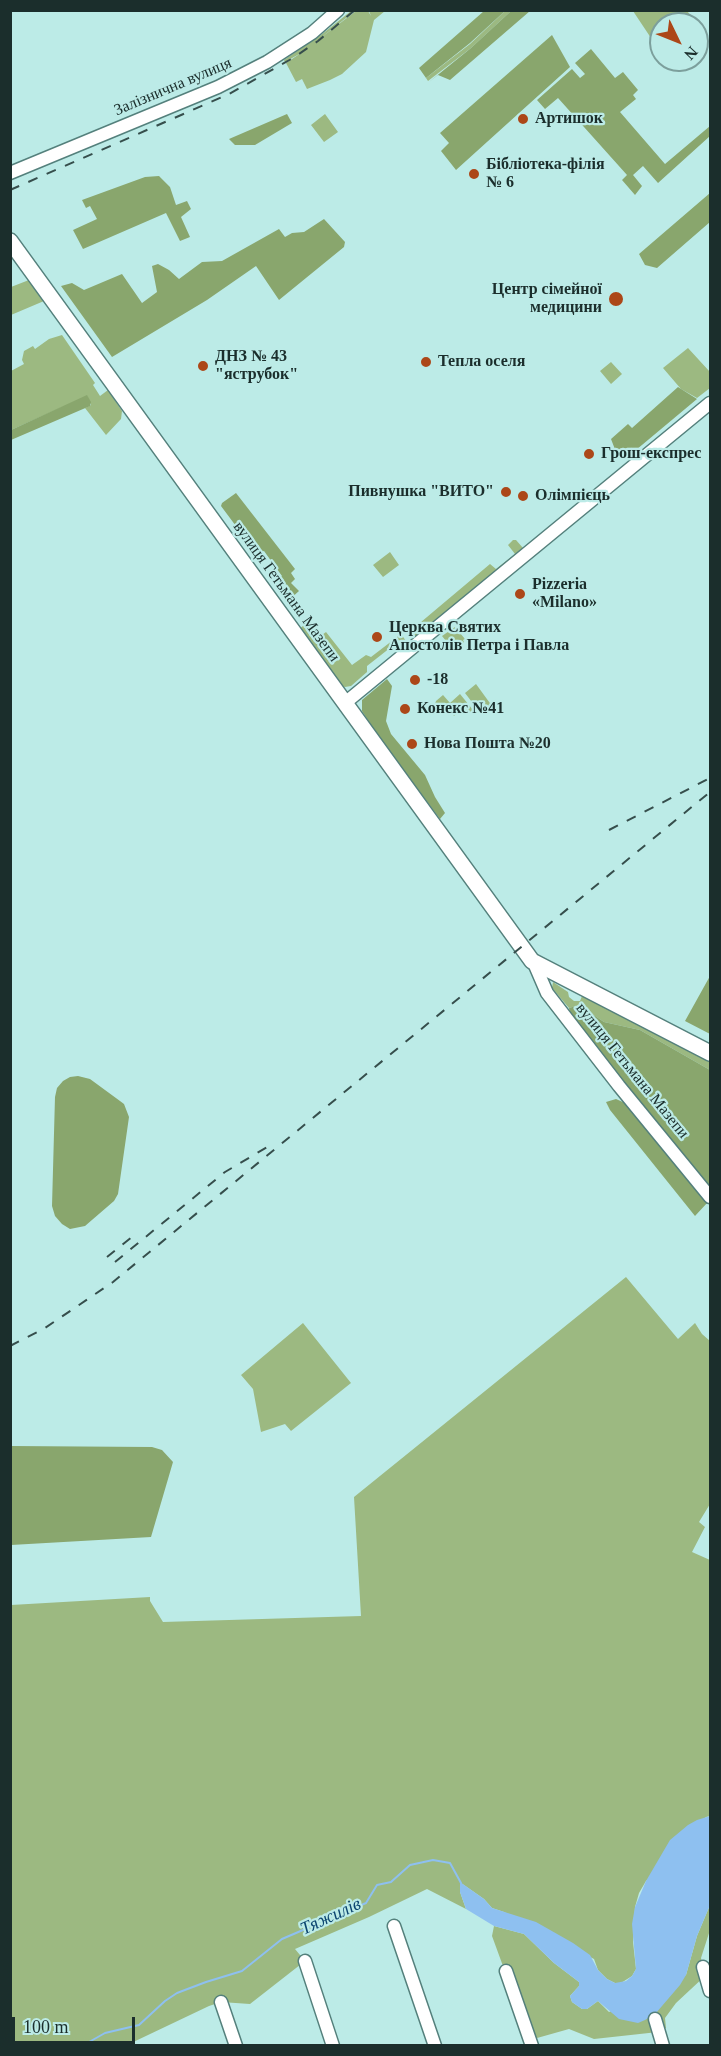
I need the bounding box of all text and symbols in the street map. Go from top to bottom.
north arrow [649,12,709,72]
text: N [681,43,701,63]
street label: Залізнична вулиця [111,54,235,120]
place label: Артишок [535,109,603,129]
marker: Артишок [516,112,530,126]
place label: Бібліотека-філія № 6 [486,155,605,193]
marker: Бібліотека-філія № 6 [467,167,481,181]
place label: Центр сімейної медицини [492,280,602,318]
marker: Центр сімейної медицини [607,290,625,308]
place label: ДНЗ № 43 "яструбок" [215,347,298,385]
place label: Тепла оселя [438,352,525,372]
marker: Тепла оселя [419,355,433,369]
marker: ДНЗ № 43 "яструбок" [196,359,210,373]
place label: Грош-експрес [601,444,701,464]
marker: Грош-експрес [582,447,596,461]
place label: Пивнушка "ВИТО" [348,482,494,502]
marker: Пивнушка "ВИТО" [499,485,513,499]
place label: Олімпієць [535,486,610,506]
marker: Олімпієць [516,489,530,503]
street label: вулиця Гетьмана Мазепи [229,518,343,666]
place label: Pizzeria «Milano» [532,575,597,613]
marker: Pizzeria «Milano» [513,587,527,601]
place label: Церква Святих Апостолів Петра і Павла [389,618,569,656]
marker: Церква Святих Апостолів Петра і Павла [370,630,384,644]
place label: -18 [427,670,448,690]
marker: -18 [408,673,422,687]
place label: Конекс №41 [417,699,504,719]
marker: Конекс №41 [398,702,412,716]
place label: Нова Пошта №20 [424,734,551,754]
marker: Нова Пошта №20 [405,737,419,751]
street label: вулиця Гетьмана Мазепи [571,999,693,1143]
water label: Тяжилів [297,1894,365,1940]
scale bar [15,2005,138,2043]
text: 100 m [23,2017,69,2037]

